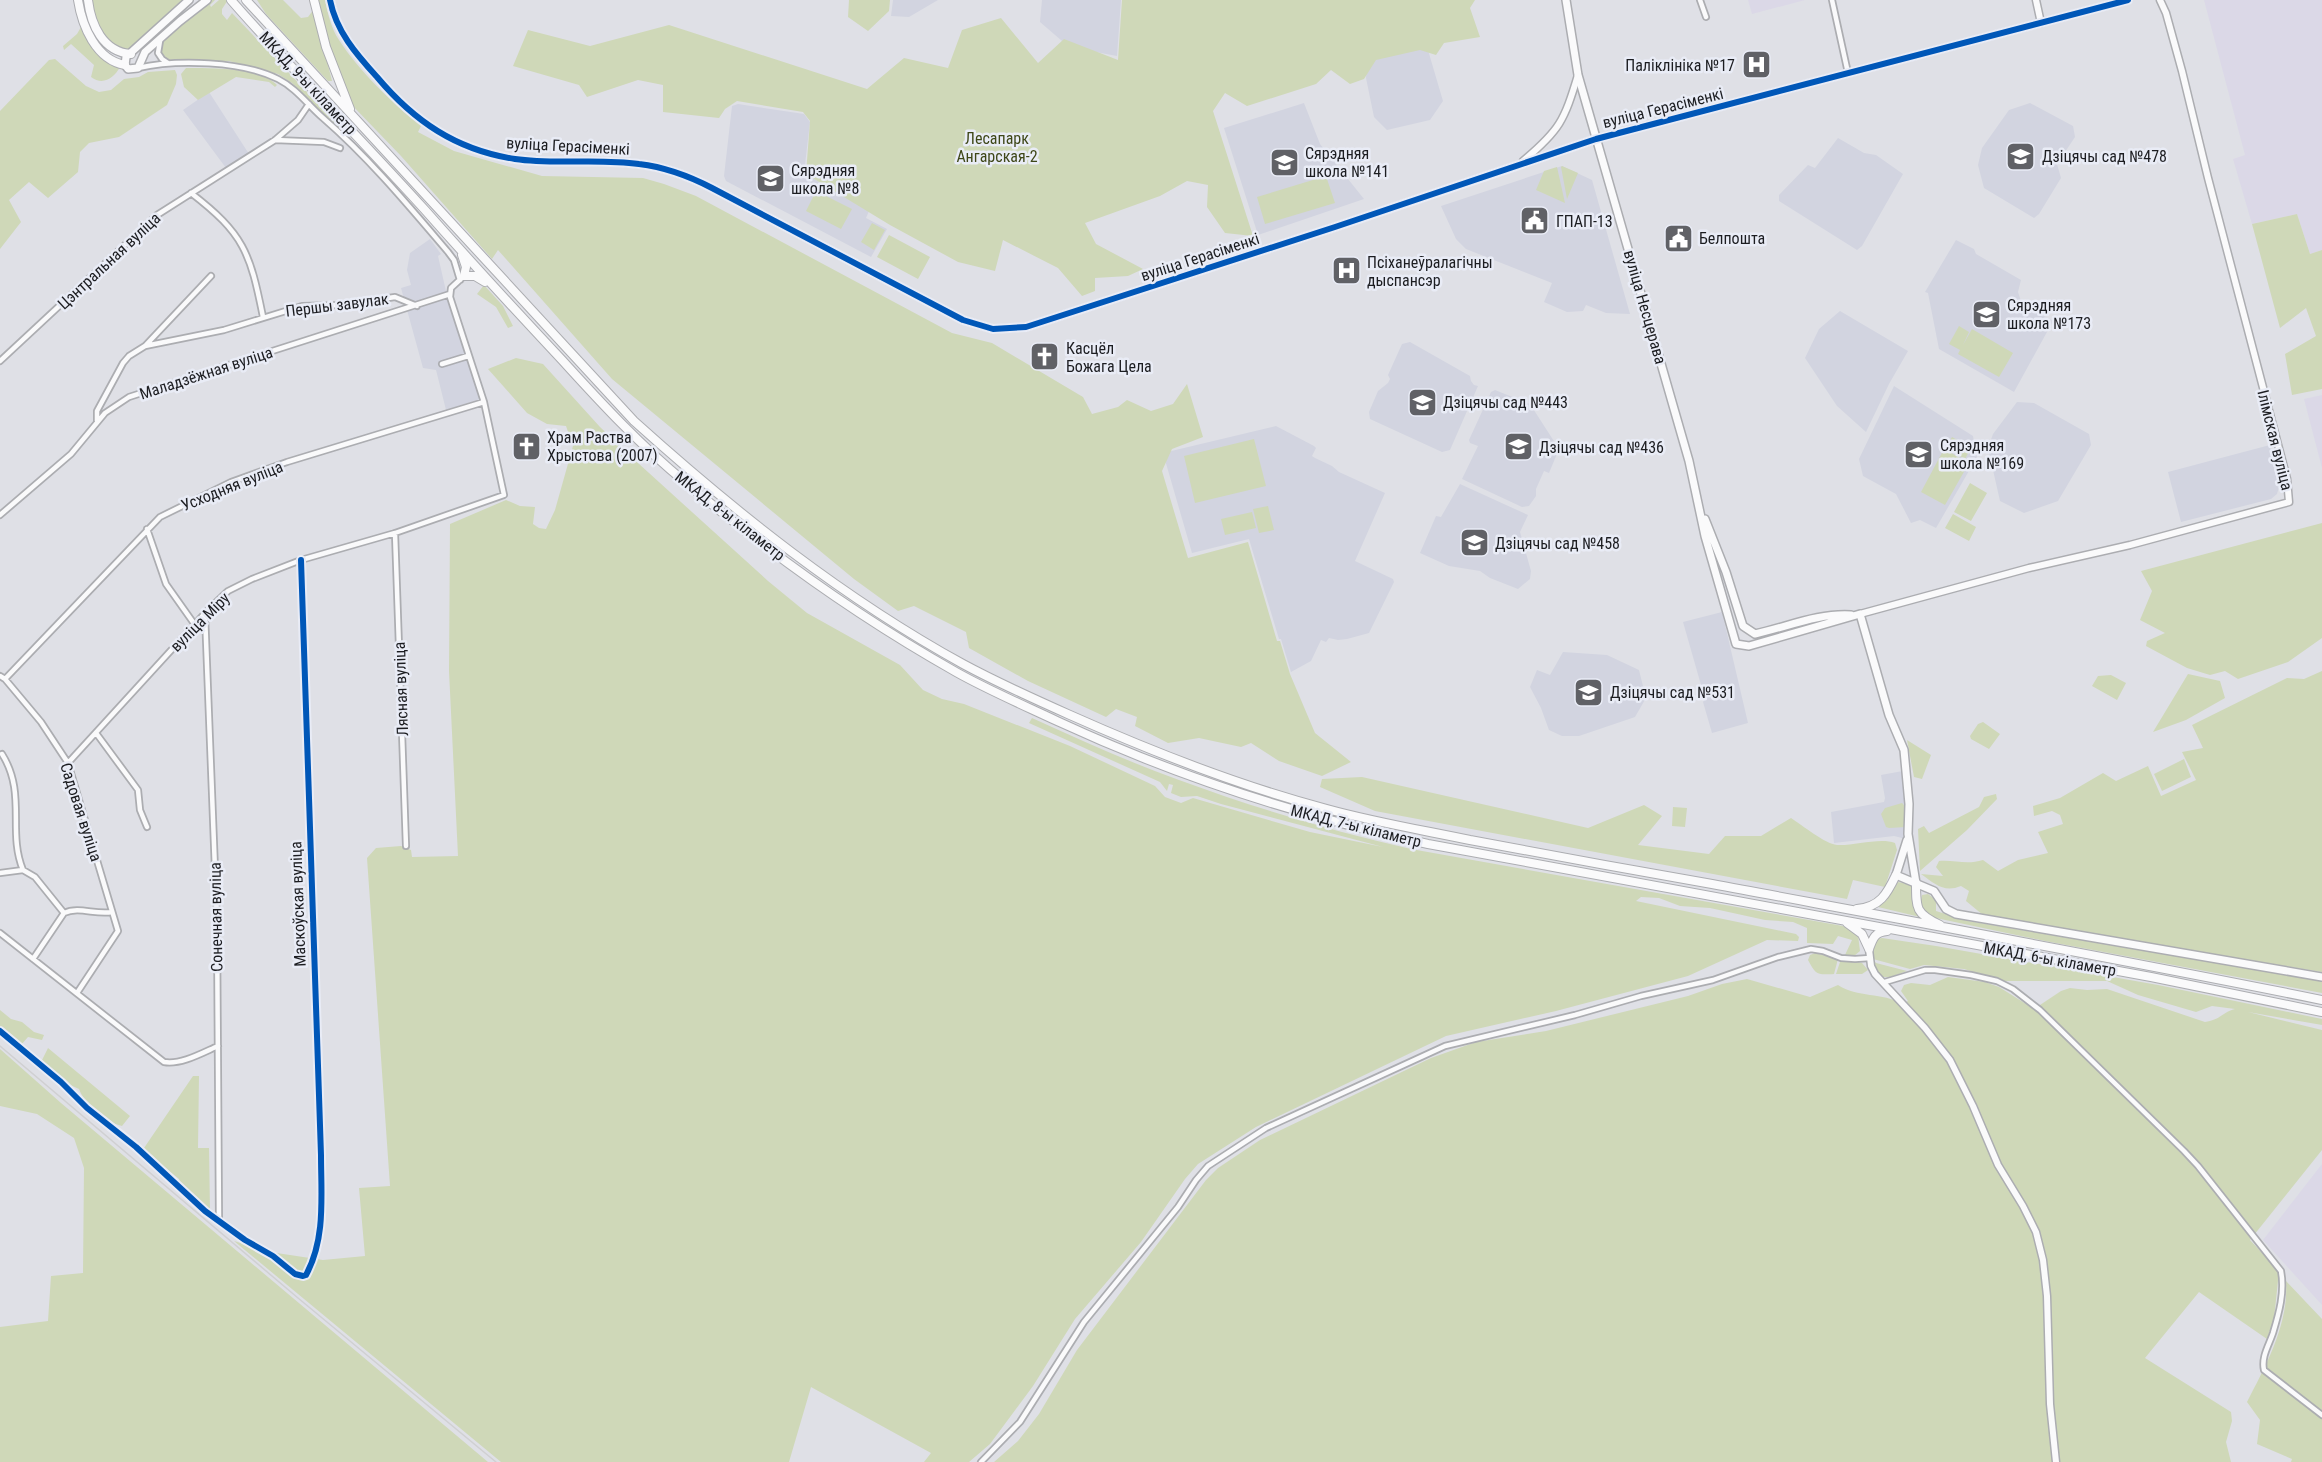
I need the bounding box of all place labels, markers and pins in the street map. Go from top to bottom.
hospital icon: Паліклініка №17 [1740,49,1772,81]
place label: Паліклініка №17 [1625,56,1735,75]
school or university icon: Дзіцячы сад №478 [2005,140,2037,172]
place label: Сярэдняя школа №141 [1305,144,1389,181]
school or university icon: Сярэдняя школа №141 [1268,146,1300,178]
place label: Дзіцячы сад №478 [2042,147,2167,166]
place label: Сярэдняя школа №8 [791,161,859,198]
school or university icon: Сярэдняя школа №8 [754,163,786,195]
public building icon: ГПАП-13 [1519,205,1551,237]
place label: ГПАП-13 [1556,212,1613,231]
public building icon: Белпошта [1662,222,1694,254]
place label: Белпошта [1699,229,1765,248]
place label: Псіханеўралагічны дыспансэр [1367,253,1493,290]
hospital icon: Псіханеўралагічны дыспансэр [1330,255,1362,287]
place label: Сярэдняя школа №173 [2007,296,2091,333]
school or university icon: Сярэдняя школа №173 [1970,298,2002,330]
place label: Касцёл Божага Цела [1066,339,1152,376]
church icon: Касцёл Божага Цела [1029,341,1061,373]
school or university icon: Дзіцячы сад №443 [1406,386,1438,418]
place label: Дзіцячы сад №443 [1443,393,1568,412]
place label: Храм Раства Хрыстова (2007) [547,428,658,465]
church icon: Храм Раства Хрыстова (2007) [510,430,542,462]
school or university icon: Дзіцячы сад №436 [1502,431,1534,463]
place label: Сярэдняя школа №169 [1940,436,2024,473]
place label: Дзіцячы сад №436 [1539,438,1664,457]
school or university icon: Сярэдняя школа №169 [1903,438,1935,470]
school or university icon: Дзіцячы сад №458 [1458,527,1490,559]
place label: Дзіцячы сад №458 [1495,534,1620,553]
school or university icon: Дзіцячы сад №531 [1573,676,1605,708]
place label: Дзіцячы сад №531 [1610,683,1735,702]

